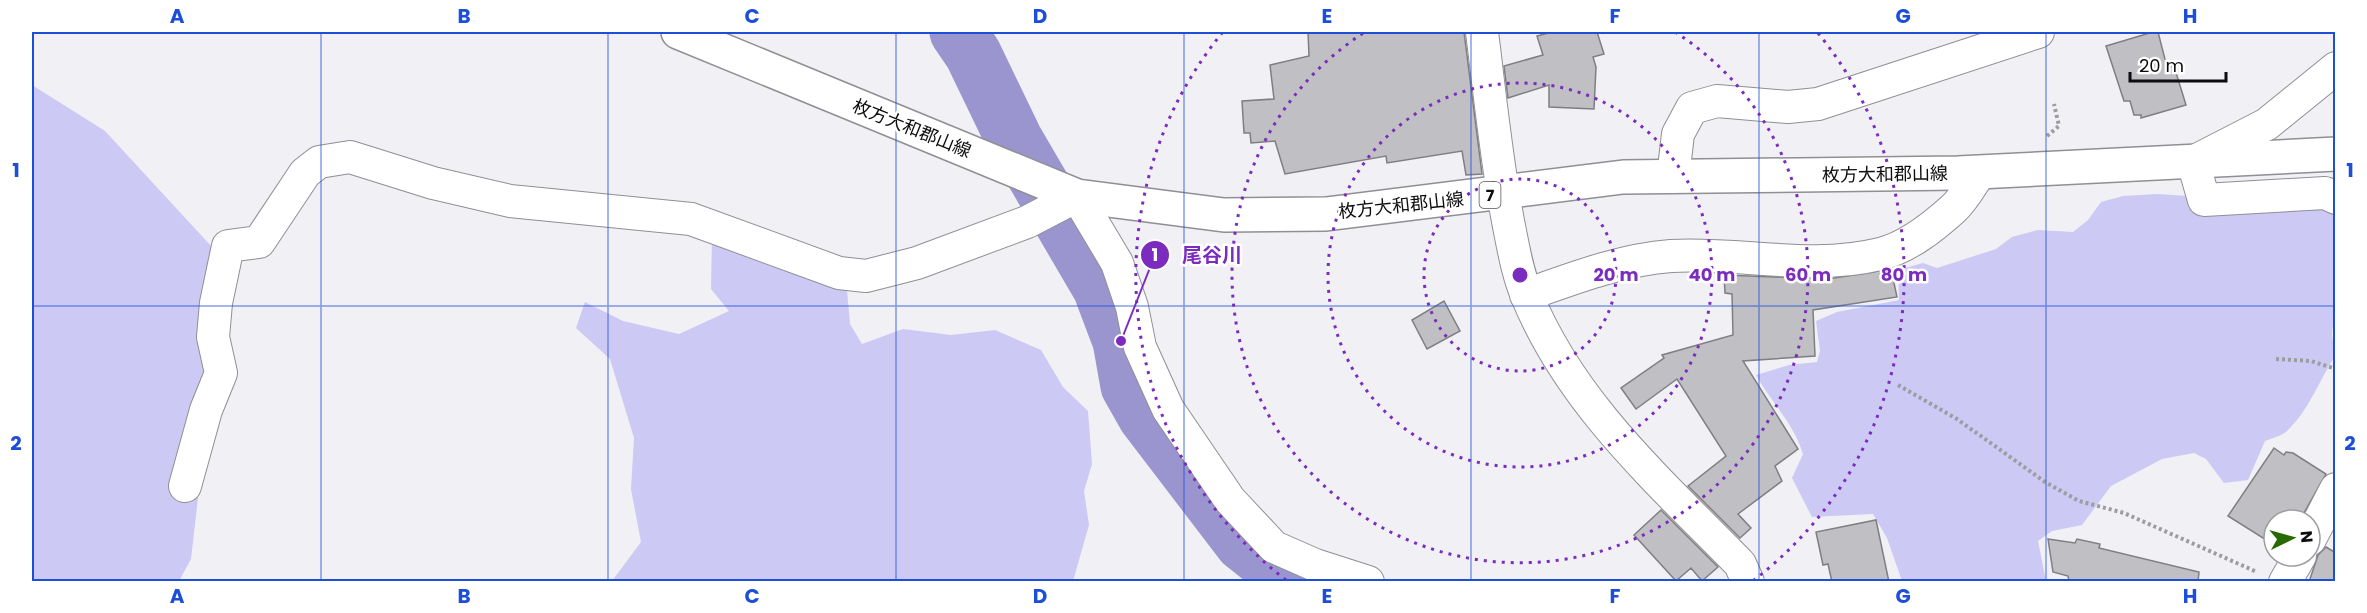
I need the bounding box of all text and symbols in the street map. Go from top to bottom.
text: A [170,2,185,30]
text: B [457,2,471,30]
text: C [744,2,760,30]
text: D [1033,2,1047,30]
text: E [1322,2,1332,30]
text: F [1610,2,1621,30]
text: G [1895,2,1911,30]
text: H [2183,2,2197,30]
scale bar [2130,45,2226,83]
text: 20 m [2139,53,2184,78]
street label: 枚方大和郡山線 [849,93,975,163]
text: 1 [12,156,20,184]
text: 1 [2346,156,2354,184]
street label: 枚方大和郡山線 [1822,160,1948,188]
road number: 7 [1480,182,1500,208]
street label: 枚方大和郡山線 [1337,186,1465,224]
callout: 尾谷川 [1140,236,1254,274]
text: 尾谷川 [1182,241,1242,269]
text: 1 [1152,242,1158,267]
text: 20 m [1594,262,1638,287]
text: 40 m [1689,262,1735,287]
text: 60 m [1785,262,1831,287]
text: 80 m [1881,262,1927,287]
centre of rings [1510,265,1530,285]
text: 2 [10,429,22,457]
text: 2 [2344,429,2356,457]
north arrow [2262,508,2322,568]
text: N [2294,530,2318,544]
text: A [170,582,185,610]
text: B [457,582,471,610]
text: C [744,582,760,610]
text: D [1033,582,1047,610]
text: E [1322,582,1332,610]
text: F [1610,582,1621,610]
text: G [1895,582,1911,610]
text: H [2183,582,2197,610]

